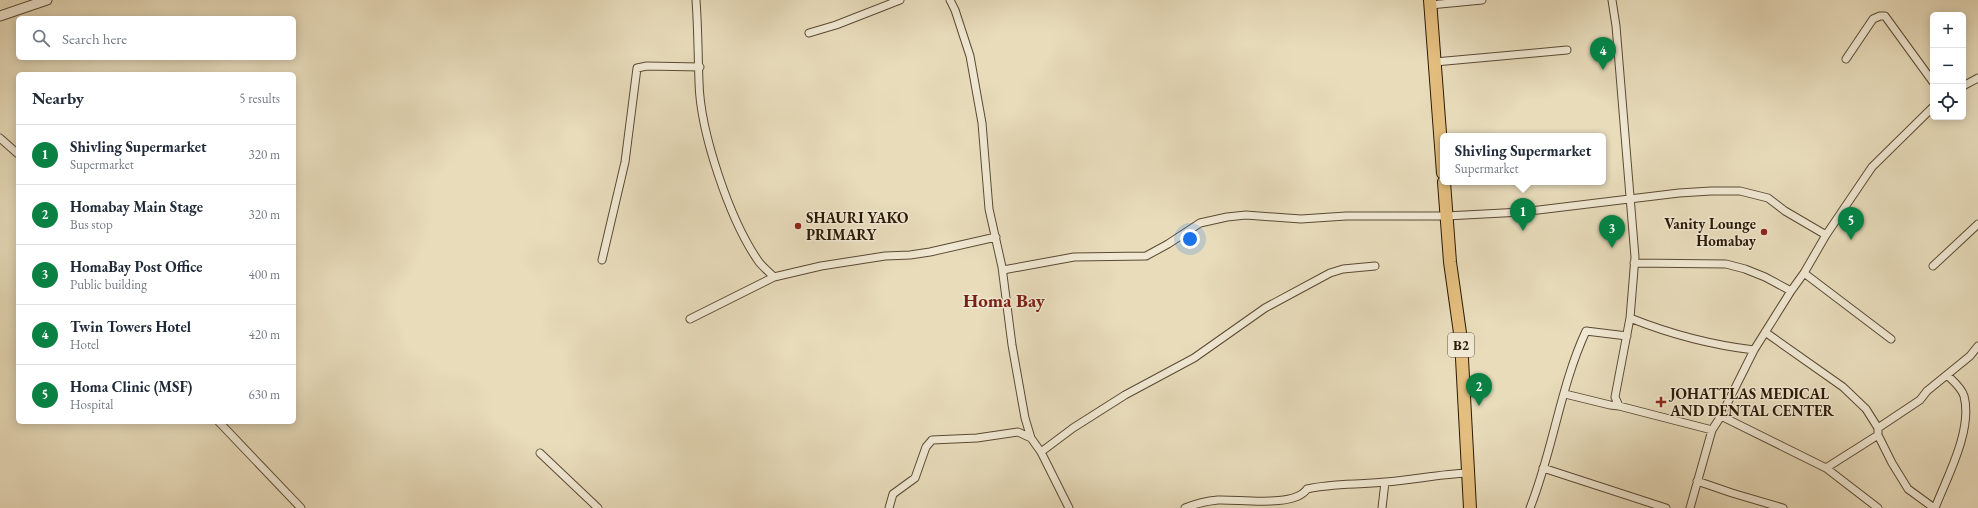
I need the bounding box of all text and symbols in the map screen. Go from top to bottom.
map controls [1930,12,1966,120]
button: + [1930,12,1966,48]
search box [16,16,296,60]
icon: search [30,27,52,49]
text: Search here [62,29,127,48]
pin: 4 [1590,37,1616,70]
button: − [1930,48,1966,84]
button: locate [1930,84,1966,120]
text: Nearby [32,87,84,109]
text: 5 results [239,90,280,107]
popup [1440,133,1606,185]
text: Shivling Supermarket [70,137,207,156]
text: Shivling Supermarket [1455,141,1591,160]
text: 1 [42,146,48,163]
text: 320 m [249,146,280,163]
text: Supermarket [70,156,134,173]
text: Supermarket [1455,160,1519,177]
text: Homabay Main Stage [70,197,203,216]
pin: 1 [1510,198,1536,231]
text: 2 [42,206,48,223]
text: 320 m [249,206,280,223]
pin: 5 [1838,207,1864,240]
place label: SHAURI YAKO PRIMARY [806,208,909,244]
place label: Vanity Lounge Homabay [1664,214,1757,250]
pin: 3 [1599,215,1625,248]
text: Bus stop [70,216,113,233]
marker: SHAURI YAKO PRIMARY [793,221,803,231]
marker: Vanity Lounge Homabay [1759,227,1769,237]
your location [1180,229,1200,249]
text: HomaBay Post Office [70,257,203,276]
text: 3 [42,266,48,283]
text: 400 m [249,266,280,283]
text: Public building [70,276,147,293]
district label: Homa Bay [963,288,1046,313]
text: Twin Towers Hotel [70,317,191,336]
text: 4 [42,326,48,343]
text: 420 m [249,326,280,343]
road number: B2 [1448,333,1474,357]
text: Hotel [70,336,99,353]
pin: 2 [1466,373,1492,406]
text: Homa Clinic (MSF) [70,377,192,396]
place label: JOHATTLAS MEDICAL AND DENTAL CENTER [1668,384,1835,420]
text: 5 [42,386,48,403]
text: 630 m [249,386,280,403]
text: Hospital [70,396,114,413]
marker: JOHATTLAS MEDICAL AND DENTAL CENTER [1655,396,1667,408]

